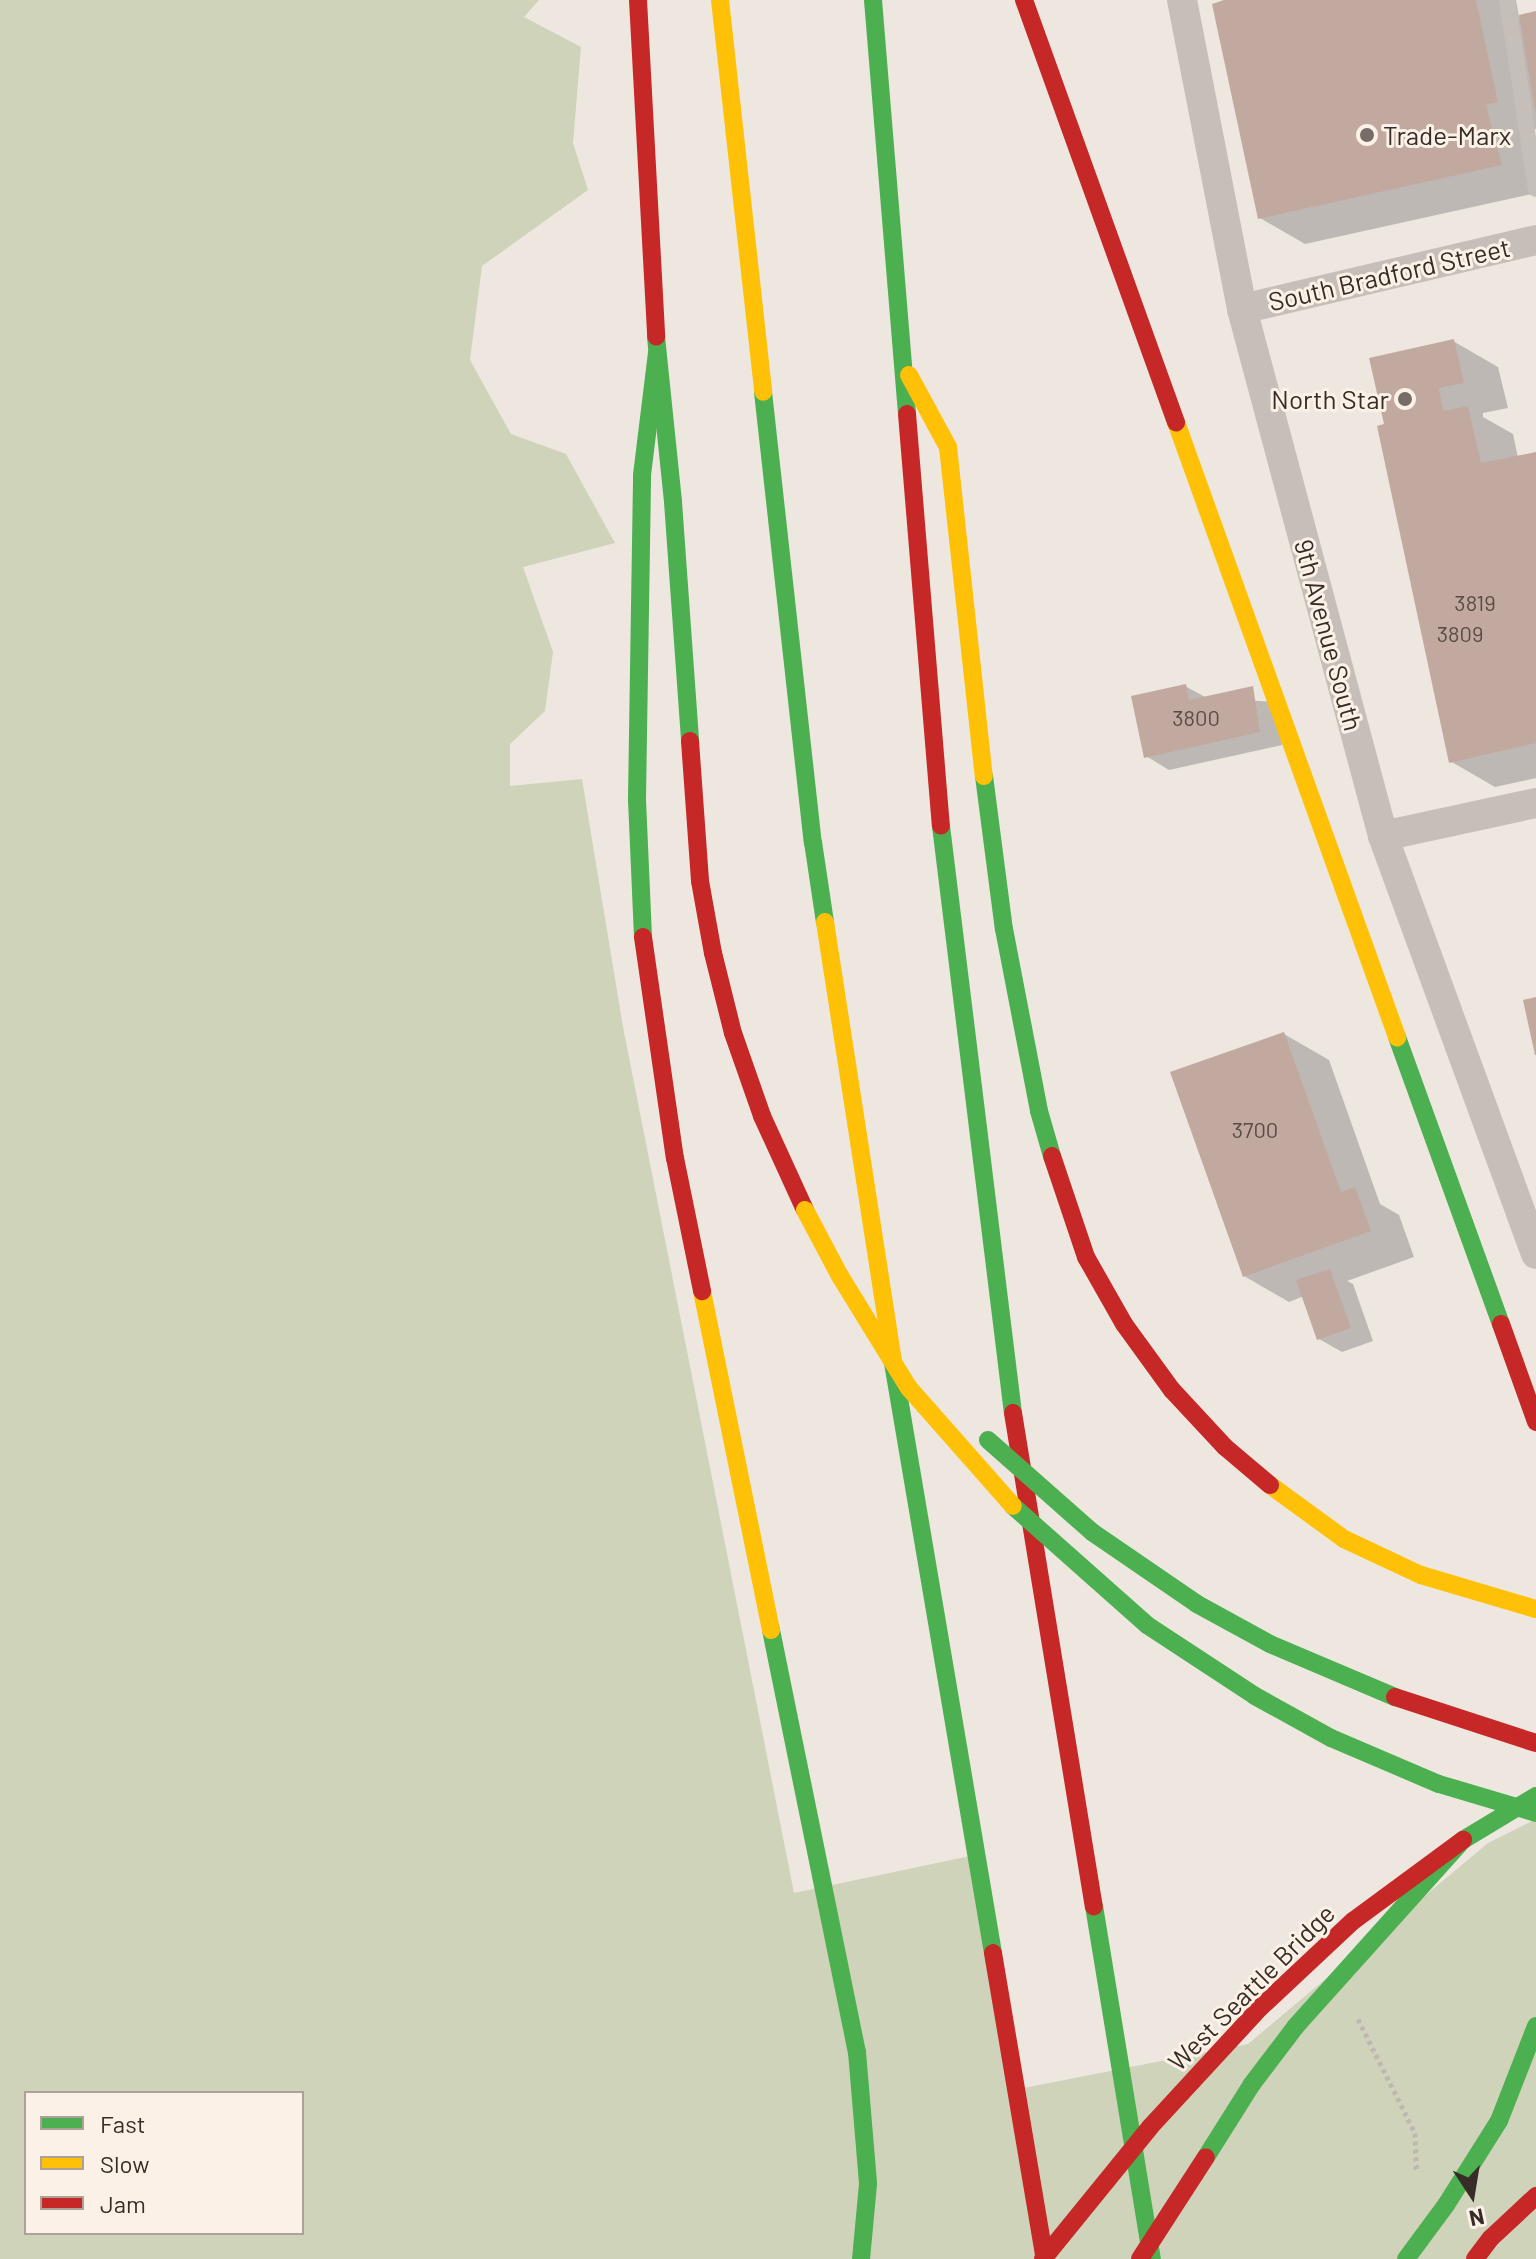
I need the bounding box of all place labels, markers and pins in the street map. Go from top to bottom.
place label: Trade-Marx [1383,119,1511,151]
marker: Trade-Marx [1358,126,1376,144]
place label: North Star [1271,383,1389,415]
marker: North Star [1396,390,1414,408]

